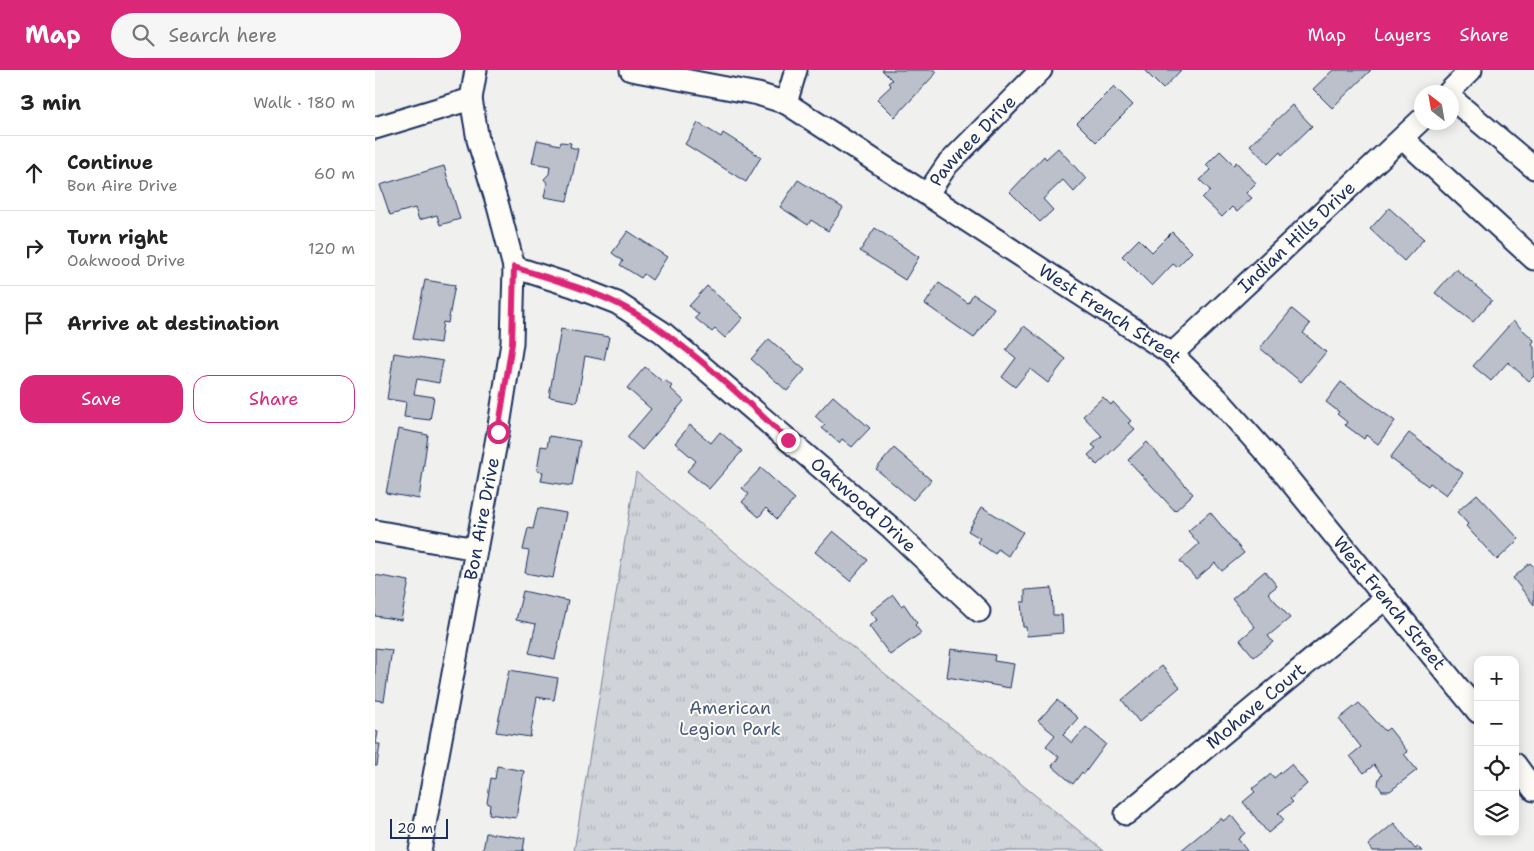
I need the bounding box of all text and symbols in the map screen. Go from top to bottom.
search box [111,13,461,58]
text: Map [25,19,81,51]
icon: search [129,21,157,49]
text: Search here [169,23,277,48]
text: Map [1308,23,1346,47]
text: Layers [1374,23,1431,47]
text: Share [1459,23,1509,47]
north arrow [1414,85,1459,130]
text: 3 min [20,89,81,117]
street label: Pawnee Drive [924,90,1022,191]
text: Walk · 180 m [253,92,355,113]
text: Continue [67,150,153,175]
icon: ahead [20,159,48,187]
text: 60 m [314,163,355,184]
text: Bon Aire Drive [67,175,177,196]
street label: Indian Hills Drive [1233,176,1361,298]
text: Turn right [67,225,168,250]
icon: right [20,234,48,262]
text: 120 m [308,238,355,259]
text: Oakwood Drive [67,250,185,271]
street label: West French Street [1034,258,1187,369]
icon: arrive [20,309,48,337]
text: Arrive at destination [67,311,279,336]
button: Save [20,375,183,423]
button: Share [193,375,355,423]
route start [487,421,510,444]
route end [777,429,800,452]
street label: Oakwood Drive [805,452,921,558]
street label: Bon Aire Drive [459,455,505,582]
street label: West French Street [1328,531,1451,675]
map controls [1474,656,1519,836]
button: + [1474,656,1519,701]
street label: Mohave Court [1201,657,1311,755]
park label: American Legion Park [679,696,781,741]
button: − [1474,701,1519,746]
button: locate [1474,746,1519,791]
button: layers [1474,791,1519,836]
scale bar [390,816,447,839]
text: 20 m [397,819,433,837]

